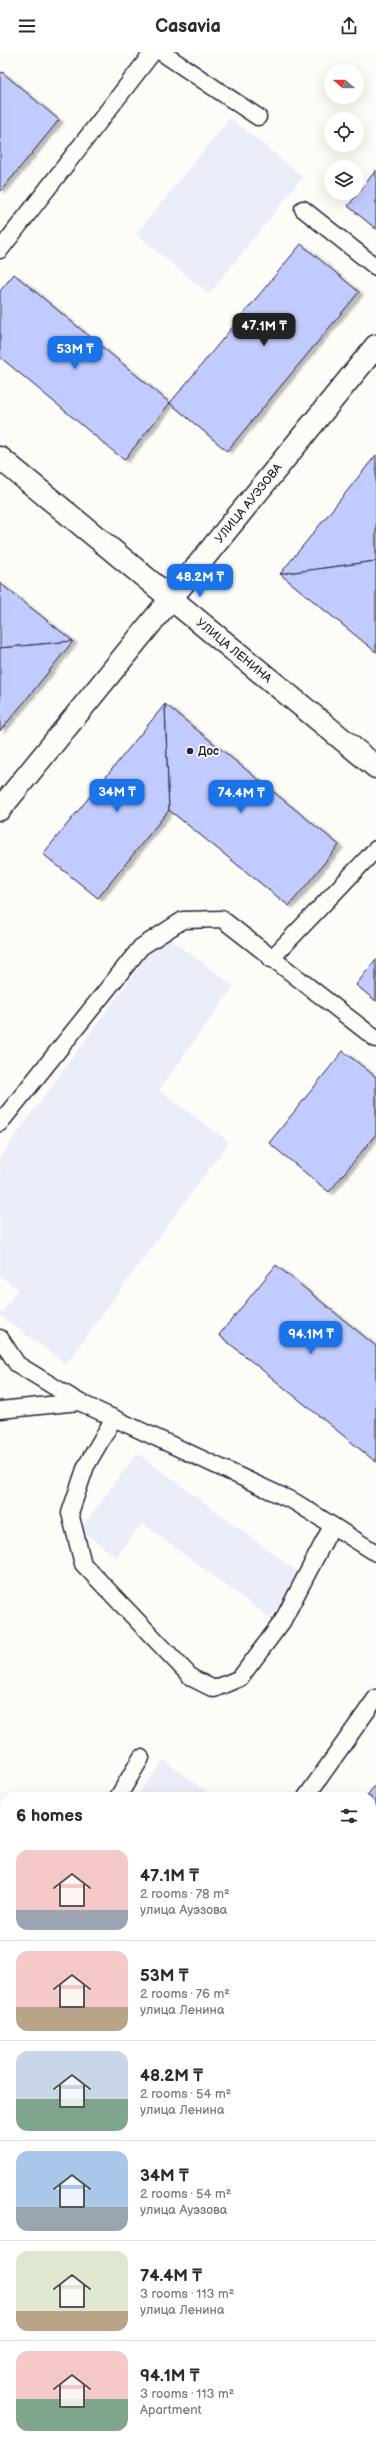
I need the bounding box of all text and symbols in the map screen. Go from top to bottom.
icon: menu [16,15,38,37]
icon: share [338,15,360,37]
text: Casavia [155,16,221,37]
north arrow [324,64,364,104]
map controls [324,64,364,200]
button: locate [324,112,364,152]
button: layers [324,160,364,200]
pin: 47.1M ₸ [227,313,301,347]
text: 47.1M ₸ [242,318,286,334]
pin: 53M ₸ [47,336,103,370]
text: 53M ₸ [57,341,93,357]
street label: УЛИЦА АУЭЗОВА [212,460,286,546]
pin: 48.2M ₸ [163,564,237,598]
text: 48.2M ₸ [176,569,224,585]
street label: УЛИЦА ЛЕНИНА [193,615,275,687]
place label: Дос [198,744,219,759]
marker: Дос [185,746,195,756]
pin: 34M ₸ [89,779,145,813]
pin: 74.4M ₸ [204,780,278,814]
text: 34M ₸ [98,784,136,800]
text: 74.4M ₸ [217,785,265,801]
pin: 94.1M ₸ [274,1321,348,1355]
text: 94.1M ₸ [288,1326,334,1342]
icon: filters [338,1805,360,1827]
text: 6 homes [16,1806,83,1826]
icon: home [48,1866,96,1914]
text: 47.1M ₸ [140,1866,199,1886]
text: 2 rooms · 78 m² [140,1886,230,1902]
text: улица Ауэзова [140,1902,227,1918]
text: 53M ₸ [140,1966,188,1986]
icon: home [48,1967,96,2015]
text: 2 rooms · 76 m² [140,1986,230,2002]
text: улица Ленина [140,2002,225,2018]
text: 48.2M ₸ [140,2066,203,2086]
icon: home [48,2067,96,2115]
text: 2 rooms · 54 m² [140,2086,231,2102]
text: улица Ленина [140,2102,225,2118]
text: 34M ₸ [140,2166,188,2186]
icon: home [48,2167,96,2215]
text: 2 rooms · 54 m² [140,2186,231,2202]
text: улица Ауэзова [140,2202,227,2218]
text: 74.4M ₸ [140,2266,202,2286]
icon: home [48,2267,96,2315]
text: 3 rooms · 113 m² [140,2286,234,2302]
text: улица Ленина [140,2302,225,2318]
text: 94.1M ₸ [140,2366,199,2386]
icon: home [48,2367,96,2415]
text: 3 rooms · 113 m² [140,2386,234,2402]
text: Apartment [140,2402,201,2418]

